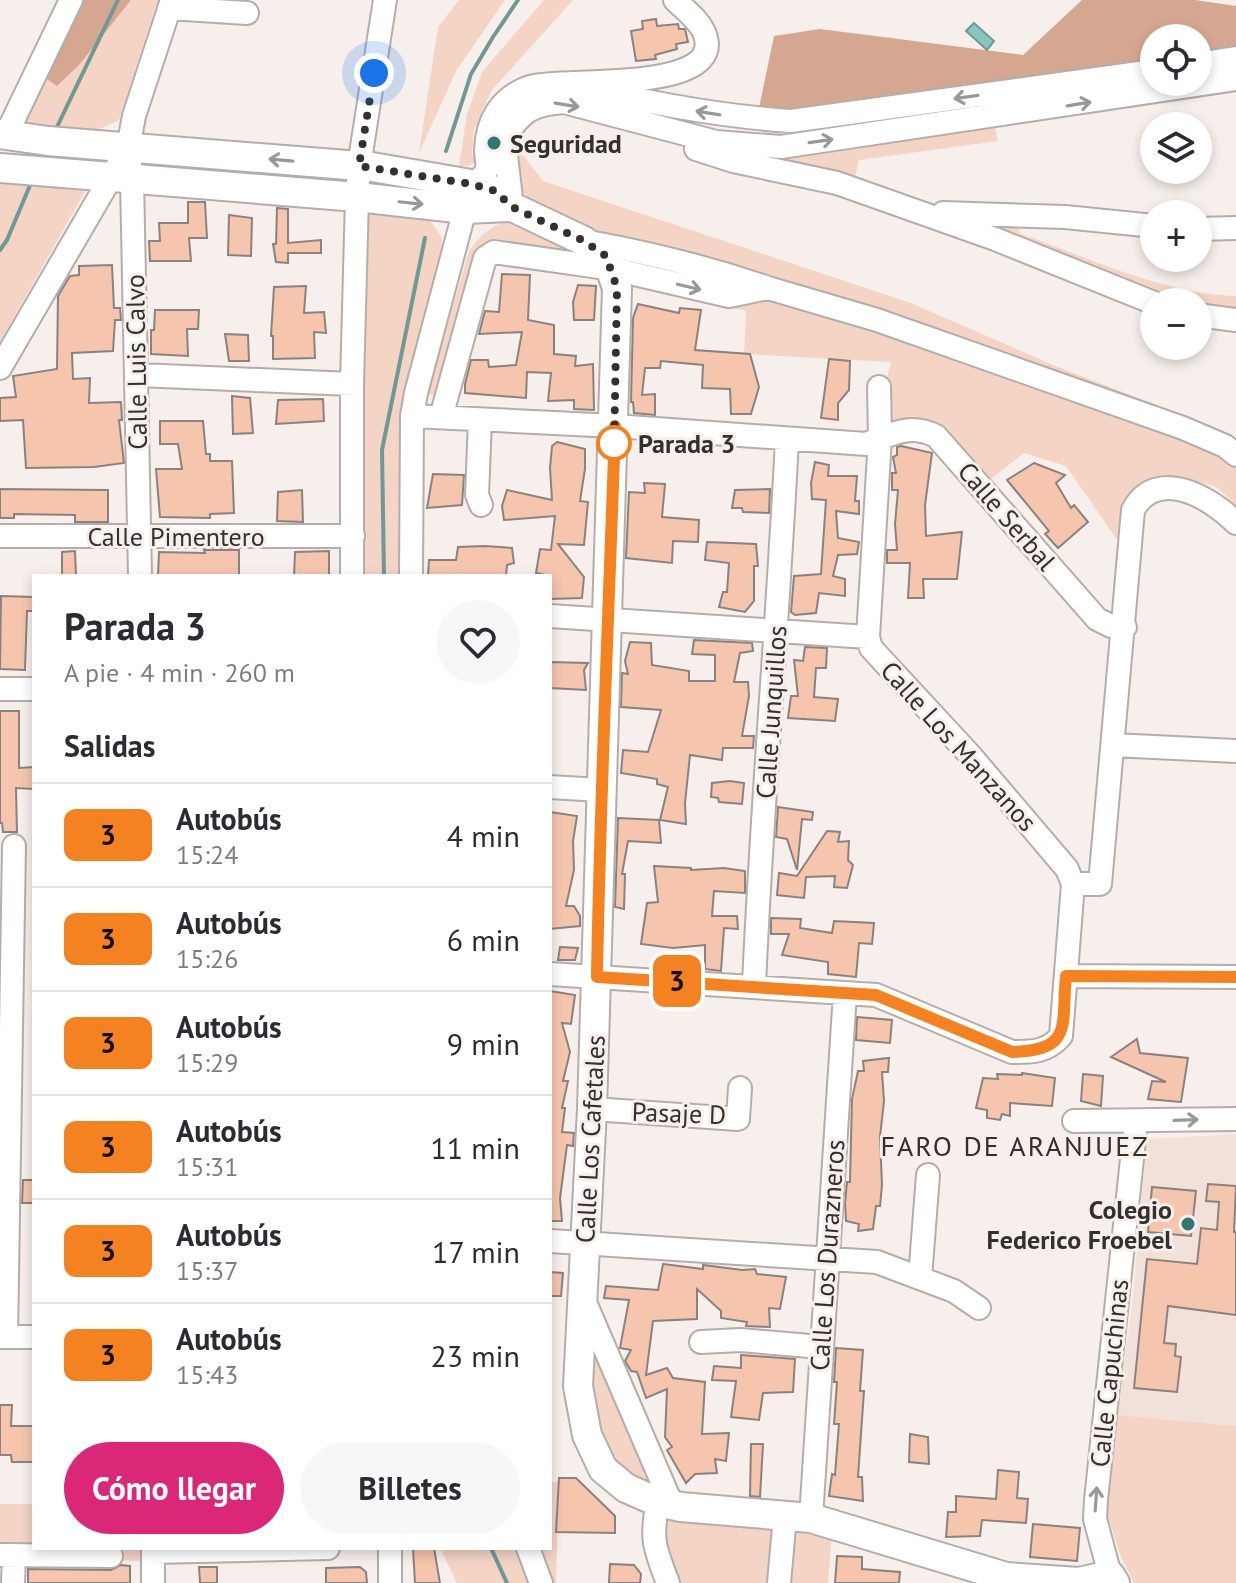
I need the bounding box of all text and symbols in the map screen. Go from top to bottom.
map controls [1140,24,1212,360]
button: locate [1140,24,1212,96]
your location [354,53,394,93]
one-way arrow [954,90,979,105]
one-way arrow [1065,96,1091,111]
one-way arrow [554,98,579,113]
one-way arrow [696,105,721,120]
button: layers [1140,112,1212,184]
place label: Seguridad [510,127,622,160]
one-way arrow [808,133,833,148]
marker: Seguridad [485,134,503,152]
one-way arrow [268,152,295,167]
one-way arrow [397,196,424,211]
button: + [1140,200,1212,272]
street label: Calle Luis Calvo [118,274,154,450]
one-way arrow [676,280,702,295]
button: − [1140,288,1212,360]
marker: Parada 3 [597,426,631,460]
place label: Parada 3 [638,427,735,460]
street label: Calle Serbal [951,455,1063,577]
street label: Calle Pimentero [87,520,265,553]
button: heart [436,600,520,684]
text: Parada 3 [64,601,206,650]
street label: Calle Junquillos [748,624,794,800]
street label: Calle Los Manzanos [874,654,1044,838]
text: A pie · 4 min · 260 m [64,656,295,689]
text: Salidas [64,726,155,765]
text: Autobús [176,799,282,838]
text: 3 [100,816,116,853]
text: 4 min [447,816,520,855]
text: 15:24 [176,838,238,871]
text: Autobús [176,903,282,942]
text: 3 [100,920,116,957]
text: 6 min [447,920,520,959]
text: 15:26 [176,942,238,975]
line badge: 3 [651,955,703,1007]
text: 3 [669,962,685,999]
text: Autobús [176,1007,282,1046]
text: 3 [100,1024,116,1061]
text: 9 min [447,1024,520,1063]
street label: Calle Los Cafetales [568,1034,612,1244]
text: 15:29 [176,1046,238,1079]
street label: Pasaje D [631,1095,727,1131]
text: Autobús [176,1111,282,1150]
one-way arrow [1172,1112,1199,1128]
district label: FARO DE ARANJUEZ [880,1127,1150,1164]
text: 3 [100,1128,116,1165]
text: 11 min [430,1128,520,1167]
street label: Calle Los Durazneros [802,1138,852,1372]
text: 15:31 [176,1150,238,1183]
place label: Colegio Federico Froebel [987,1193,1172,1256]
text: Autobús [176,1215,282,1254]
marker: Colegio Federico Froebel [1179,1215,1197,1233]
text: 3 [100,1232,116,1269]
text: 17 min [432,1232,520,1271]
text: 15:37 [176,1254,238,1287]
street label: Calle Capuchinas [1083,1277,1135,1469]
text: Autobús [176,1319,282,1358]
text: 3 [100,1336,116,1373]
text: 23 min [430,1336,520,1375]
text: 15:43 [176,1358,238,1391]
button: Cómo llegar [64,1442,284,1534]
button: Billetes [300,1442,520,1534]
one-way arrow [1089,1486,1104,1513]

